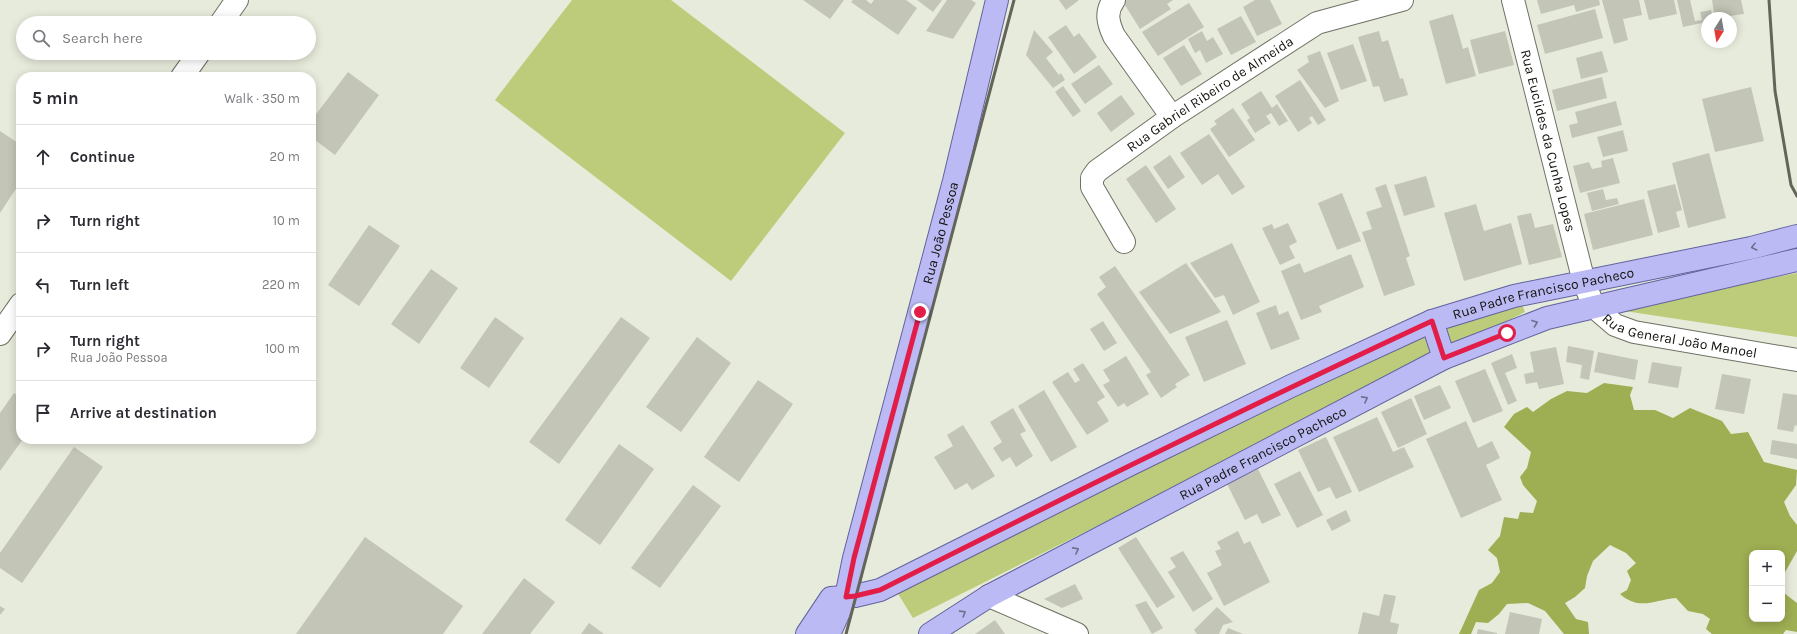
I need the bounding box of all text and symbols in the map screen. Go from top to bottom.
north arrow [1701,12,1737,48]
search box [16,16,316,60]
icon: search [30,27,52,49]
text: Search here [62,29,143,47]
street label: Rua Gabriel Ribeiro de Almeida [1123,32,1296,155]
street label: Rua Euclides da Cunha Lopes [1517,48,1580,234]
text: 5 min [32,88,79,108]
text: Walk · 350 m [224,91,300,106]
icon: ahead [32,146,54,168]
text: Continue [70,148,135,166]
text: 20 m [270,149,300,164]
street label: Rua João Pessoa [919,180,962,286]
icon: right [32,210,54,232]
text: Turn right [70,212,140,230]
text: 10 m [273,213,300,228]
one-way arrow [1751,243,1758,251]
street label: Rua Padre Francisco Pacheco [1450,263,1636,323]
icon: left [32,274,54,296]
text: Turn left [70,276,129,294]
text: 220 m [262,277,300,292]
route end [911,303,929,321]
street label: Rua General João Manoel [1599,310,1758,362]
one-way arrow [1531,319,1538,328]
route start [1498,324,1516,342]
text: Turn right [70,332,140,350]
icon: right [32,338,54,360]
text: 100 m [265,341,300,356]
text: Rua João Pessoa [70,350,168,365]
one-way arrow [1361,396,1368,404]
icon: arrive [32,402,54,424]
street label: Rua Padre Francisco Pacheco [1176,402,1349,504]
text: Arrive at destination [70,404,217,422]
one-way arrow [1072,548,1080,555]
map controls [1749,550,1785,622]
button: + [1749,550,1785,586]
button: − [1749,586,1785,622]
one-way arrow [958,611,965,618]

